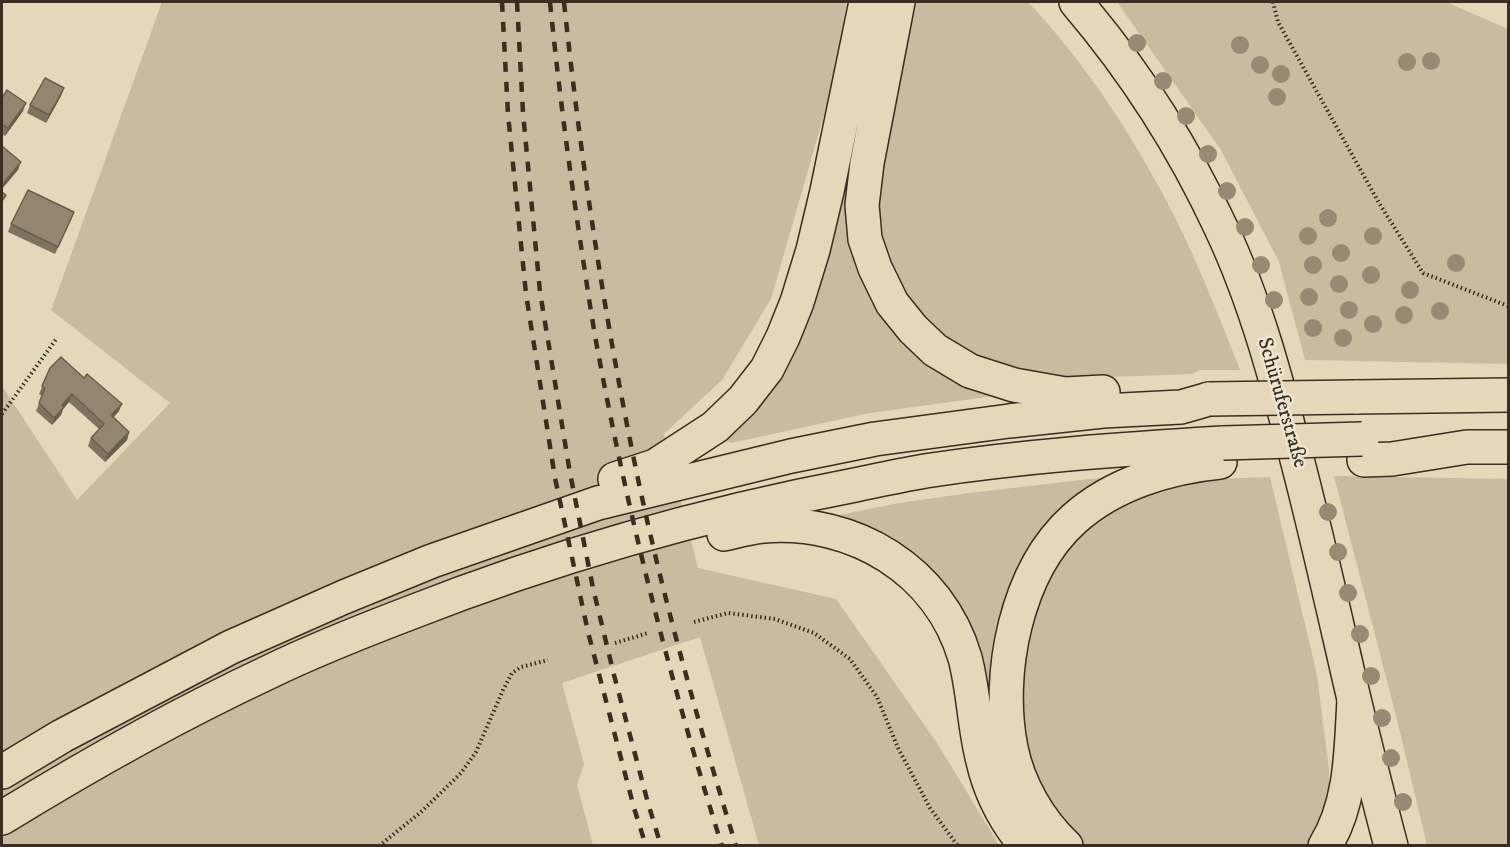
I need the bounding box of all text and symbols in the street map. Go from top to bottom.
street label: Schüruferstraße [1250,335,1312,471]

